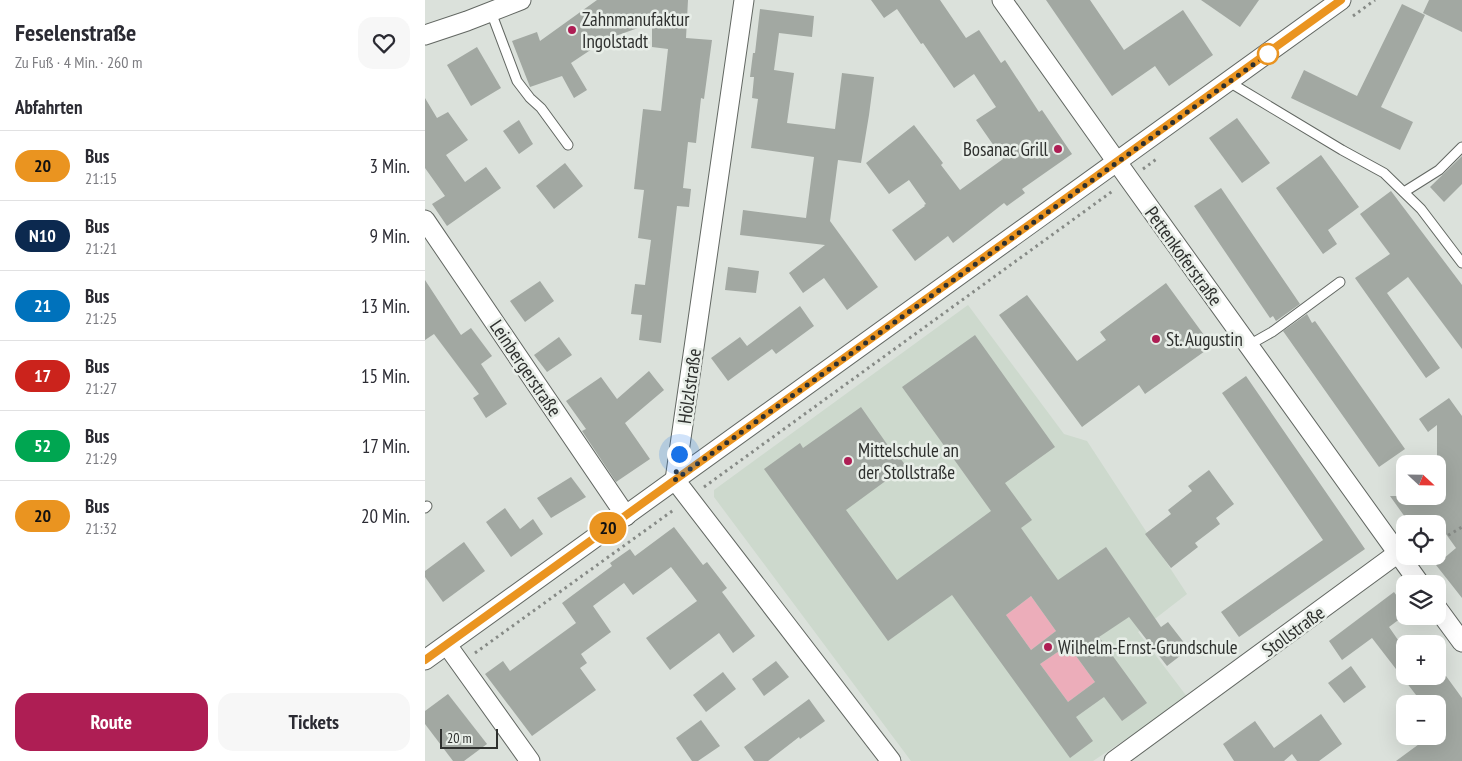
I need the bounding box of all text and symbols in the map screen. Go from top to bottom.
place label: Zahnmanufaktur Ingolstadt [582,7,690,53]
text: Feselenstraße [15,17,136,48]
button: heart [358,17,410,69]
marker: Zahnmanufaktur Ingolstadt [566,24,578,36]
unlabelled marker [1257,43,1279,65]
text: Zu Fuß · 4 Min. · 260 m [15,52,142,72]
text: Abfahrten [15,95,82,119]
place label: Bosanac Grill [963,137,1049,161]
marker: Bosanac Grill [1052,143,1064,155]
text: Bus [85,144,109,168]
text: 20 [34,154,51,177]
text: 3 Min. [369,154,410,178]
text: 21:15 [85,168,117,188]
street label: Pettenkoferstraße [1140,202,1228,310]
text: Bus [85,214,109,238]
text: N10 [29,224,56,247]
text: 9 Min. [369,224,410,248]
text: 21:21 [85,238,117,258]
text: Bus [85,284,109,308]
text: 21 [34,294,51,317]
text: 13 Min. [361,294,410,318]
text: 21:25 [85,308,117,328]
street label: Leinbergerstraße [485,315,567,421]
place label: St. Augustin [1166,327,1243,351]
marker: St. Augustin [1150,333,1162,345]
street label: Hölzlstraße [672,347,706,425]
text: Bus [85,354,109,378]
text: 17 [34,364,51,387]
text: 15 Min. [361,364,410,388]
text: 21:27 [85,378,117,398]
text: Bus [85,424,109,448]
text: 52 [34,434,51,457]
text: 17 Min. [362,434,410,458]
place label: Mittelschule an der Stollstraße [858,438,959,484]
your location [667,442,692,467]
text: 21:29 [85,448,117,468]
marker: Mittelschule an der Stollstraße [842,455,854,467]
north arrow [1396,455,1446,505]
map controls [1396,455,1446,745]
text: Bus [85,494,109,518]
text: 20 [34,504,51,527]
text: 20 Min. [361,504,410,528]
line badge: 20 [585,512,631,544]
button: locate [1396,515,1446,565]
text: 20 [599,516,617,539]
text: 21:32 [85,518,117,538]
button: layers [1396,575,1446,625]
street label: Stollstraße [1257,600,1329,662]
place label: Wilhelm-Ernst-Grundschule [1058,635,1238,659]
button: + [1396,635,1446,685]
marker: Wilhelm-Ernst-Grundschule [1042,641,1054,653]
button: Route [15,693,208,751]
button: Tickets [218,693,410,751]
button: − [1396,695,1446,745]
scale bar [440,726,497,749]
text: 20 m [447,729,472,747]

